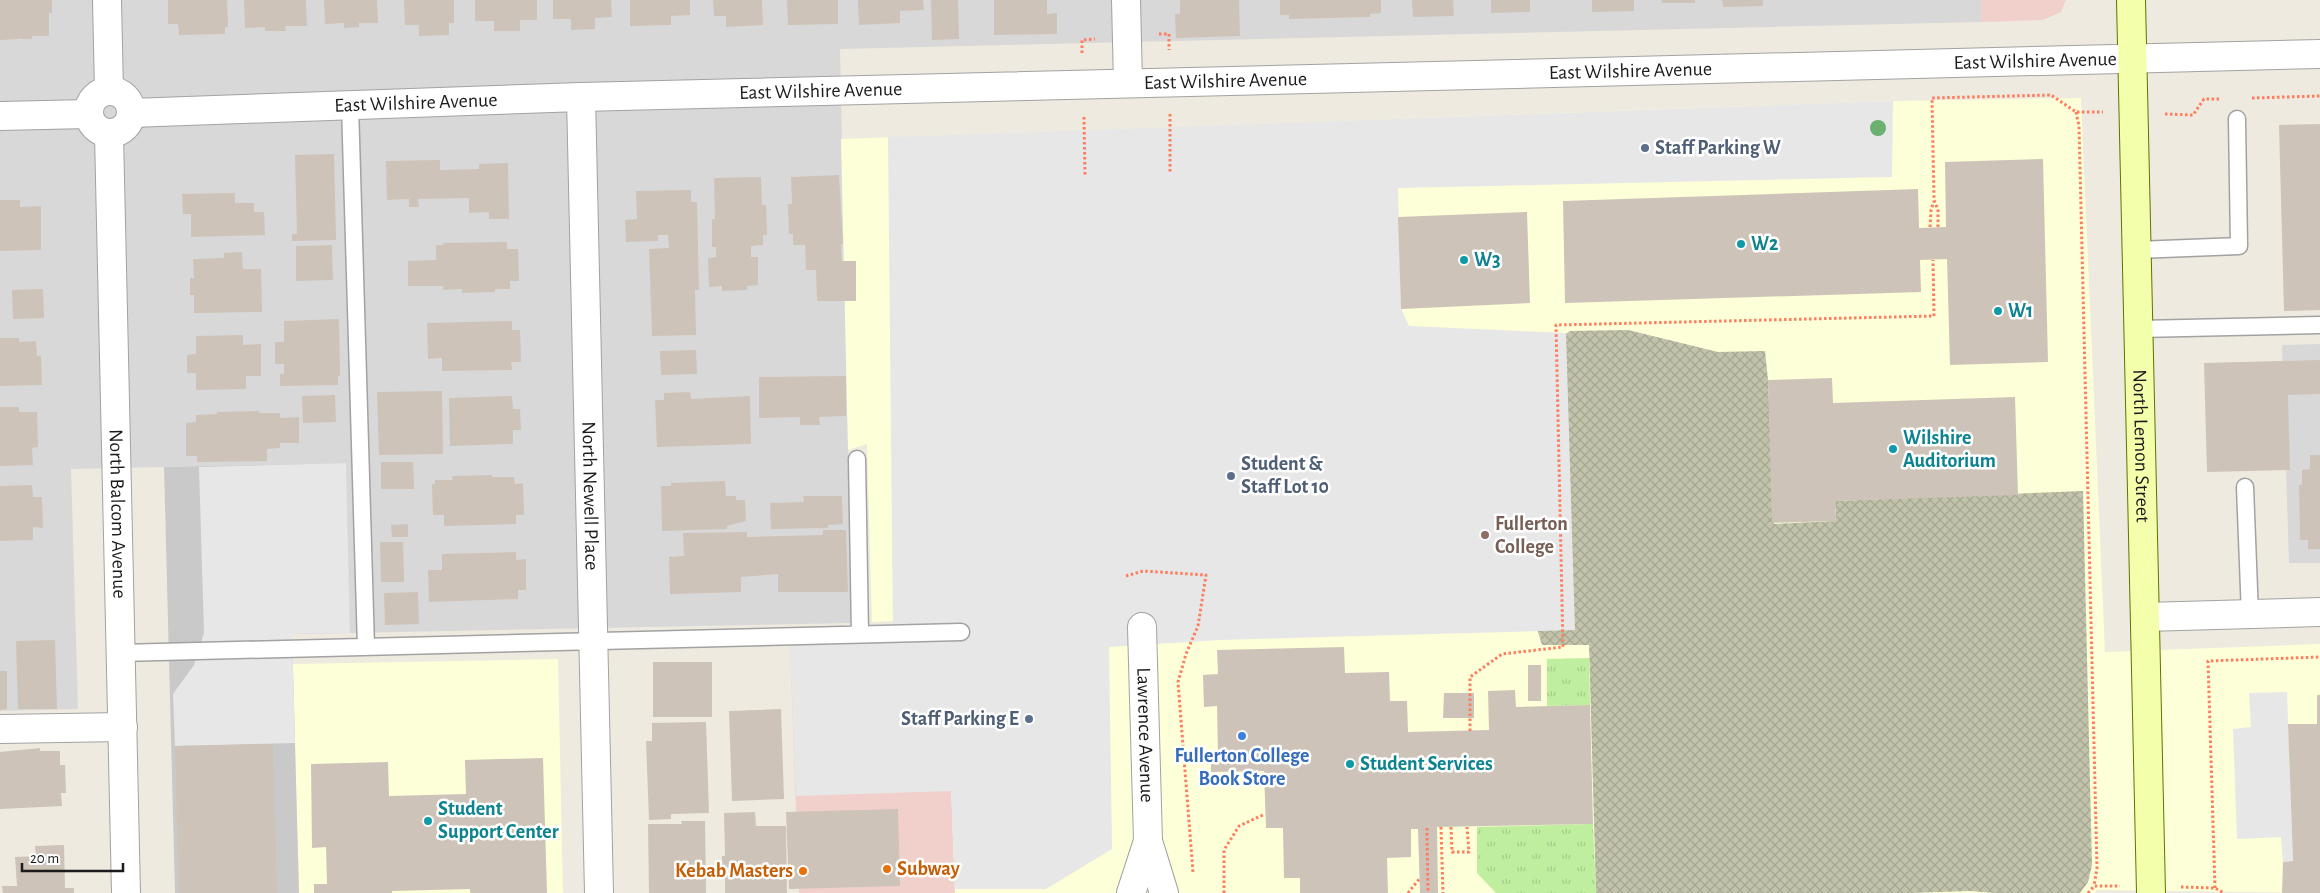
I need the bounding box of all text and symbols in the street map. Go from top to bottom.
street label: East Wilshire Avenue [1953,49,2117,73]
street label: East Wilshire Avenue [1549,59,1712,83]
street label: East Wilshire Avenue [1144,69,1307,93]
street label: East Wilshire Avenue [739,79,903,103]
street label: East Wilshire Avenue [334,90,498,116]
place label: Staff Parking W [1655,138,1781,158]
marker: Staff Parking W [1639,142,1651,154]
place label: W2 [1751,234,1778,254]
marker: W2 [1735,238,1747,250]
place label: W3 [1474,250,1501,270]
marker: W3 [1458,254,1470,266]
place label: W1 [2008,301,2033,321]
marker: W1 [1992,305,2004,317]
street label: North Lemon Street [2129,369,2153,523]
street label: North Newell Place [578,421,602,571]
place label: Wilshire Auditorium [1903,428,1996,471]
street label: North Balcom Avenue [106,429,129,599]
marker: Wilshire Auditorium [1887,443,1899,455]
place label: Student & Staff Lot 10 [1241,454,1329,497]
marker: Student & Staff Lot 10 [1225,470,1237,482]
place label: Fullerton College [1495,514,1568,557]
marker: Fullerton College [1479,529,1491,541]
street label: Lawrence Avenue [1133,667,1157,803]
place label: Staff Parking E [901,709,1019,729]
marker: Staff Parking E [1023,713,1035,725]
marker: Fullerton College Book Store [1236,730,1248,742]
place label: Fullerton College Book Store [1175,746,1309,789]
place label: Student Services [1360,754,1493,774]
marker: Student Services [1344,758,1356,770]
place label: Student Support Center [438,799,559,842]
marker: Student Support Center [422,815,434,827]
scale bar [22,840,124,872]
text: 20 m [30,851,59,866]
place label: Subway [897,859,960,879]
place label: Kebab Masters [675,861,793,881]
marker: Subway [881,863,893,875]
marker: Kebab Masters [797,865,809,877]

